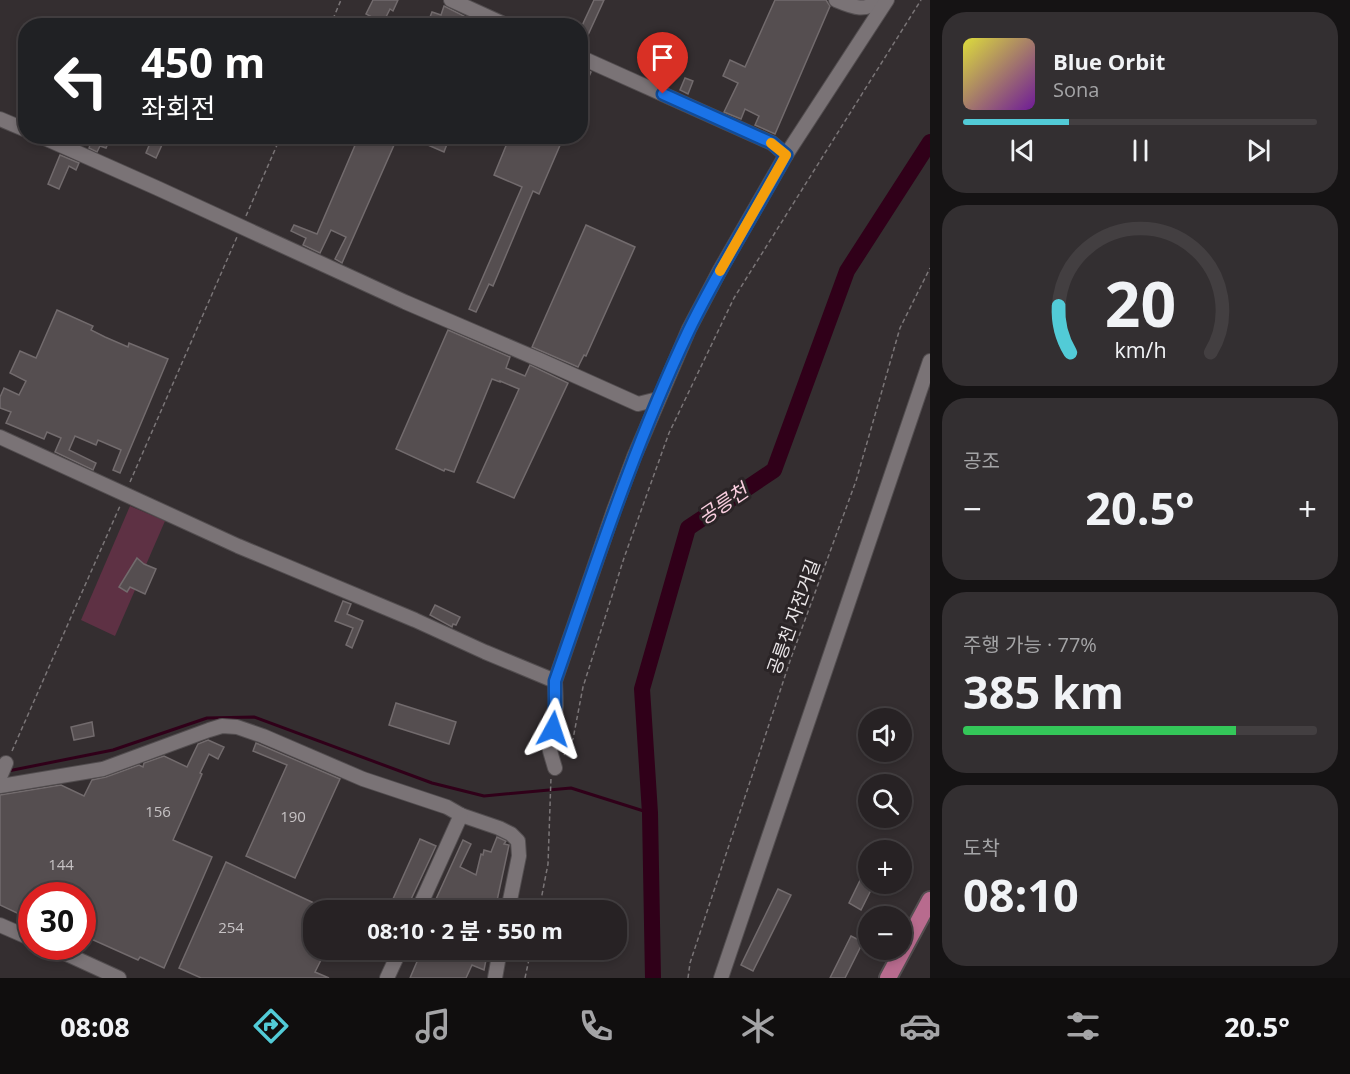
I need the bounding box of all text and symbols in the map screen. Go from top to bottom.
pin [637,32,688,94]
text: 450 m [141,33,265,90]
icon: arrive [646,41,679,74]
icon: left [42,42,120,120]
text: Blue Orbit [1053,46,1165,76]
text: Sona [1053,76,1099,103]
text: 좌회전 [141,89,216,126]
icon: previous [1006,134,1039,167]
icon: pause [1124,134,1157,167]
icon: next [1242,134,1275,167]
text: 20 [1104,260,1176,345]
text: km/h [1114,335,1166,364]
text: 공조 [963,447,1000,474]
water label: 공릉천 [692,476,755,530]
text: 20.5° [1085,477,1195,538]
text: − [963,486,982,531]
text: + [1298,486,1317,531]
street label: 공릉천 자전거길 [761,556,825,677]
text: 주행 가능 · 77% [963,631,1097,658]
text: 385 km [963,661,1124,722]
position arrow [521,697,585,761]
map controls [858,708,912,960]
button: sound [858,708,912,762]
button: search [858,774,912,828]
house number: 156 [145,801,171,821]
house number: 190 [280,806,306,826]
text: 도착 [963,834,1000,861]
button: + [858,840,912,894]
house number: 144 [48,854,74,874]
text: 08:10 [963,864,1079,925]
speed limit sign: 30 [18,882,96,960]
button: − [858,906,912,960]
text: 08:10 · 2 분 · 550 m [367,915,563,945]
house number: 254 [218,917,244,937]
icon: directions [250,1005,292,1047]
icon: music [412,1005,454,1047]
icon: phone [575,1005,617,1047]
icon: climate [737,1005,779,1047]
icon: car [899,1005,941,1047]
icon: filters [1062,1005,1104,1047]
text: 08:08 [60,1008,130,1045]
text: 20.5° [1224,1008,1290,1045]

